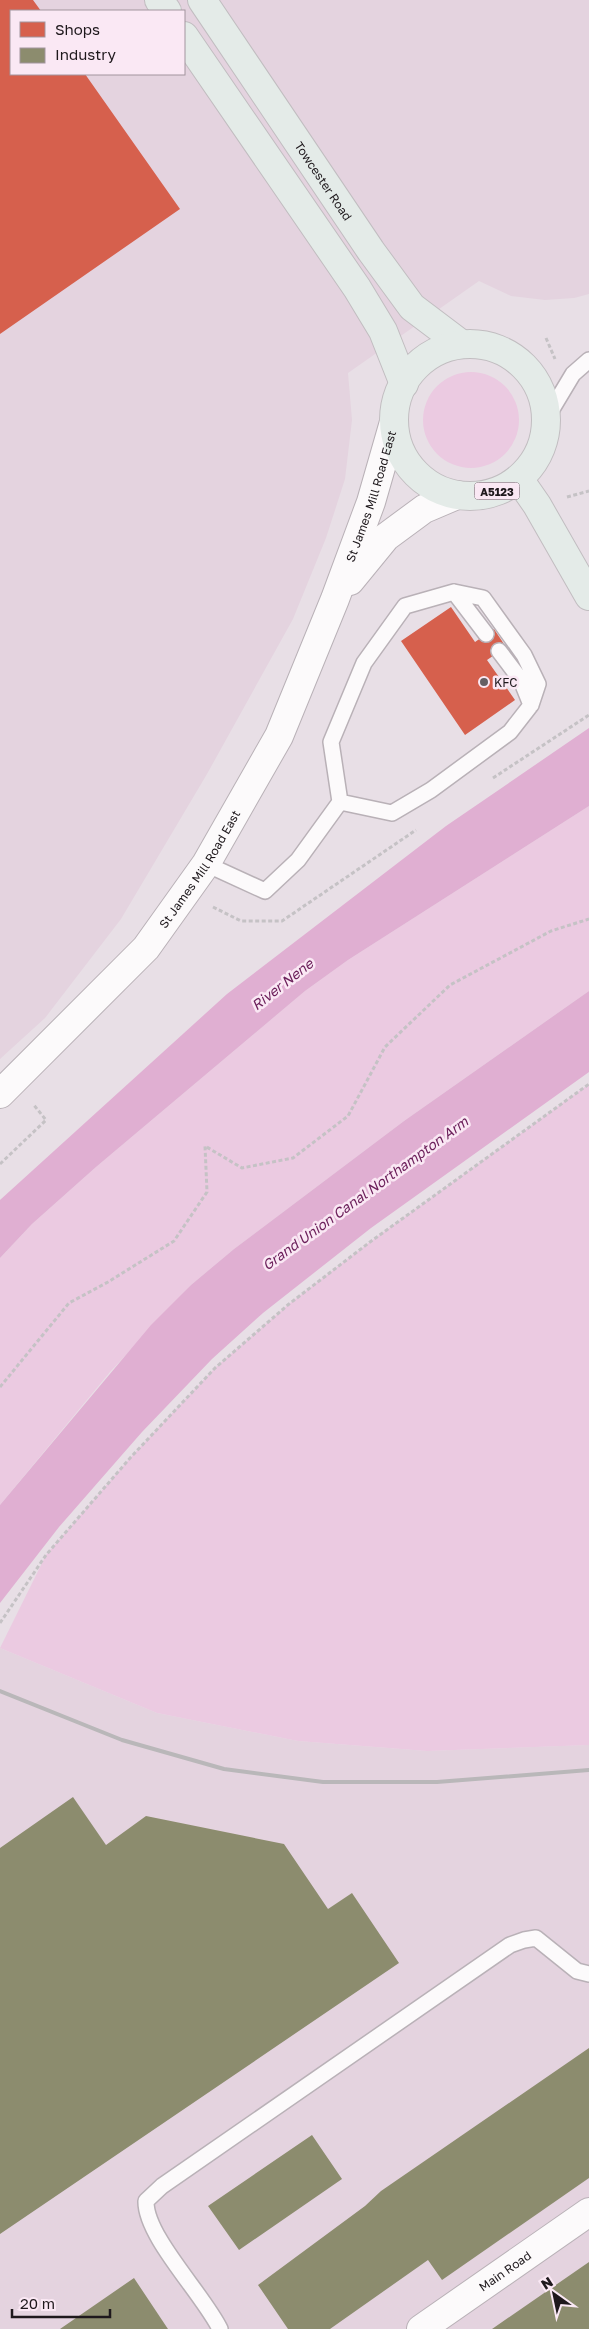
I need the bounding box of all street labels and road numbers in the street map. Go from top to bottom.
street label: Towcester Road [292,139,356,223]
street label: St James Mill Road East [342,428,399,564]
road number: A5123 [474,482,520,500]
street label: St James Mill Road East [155,807,243,931]
street label: Main Road [476,2247,534,2294]

